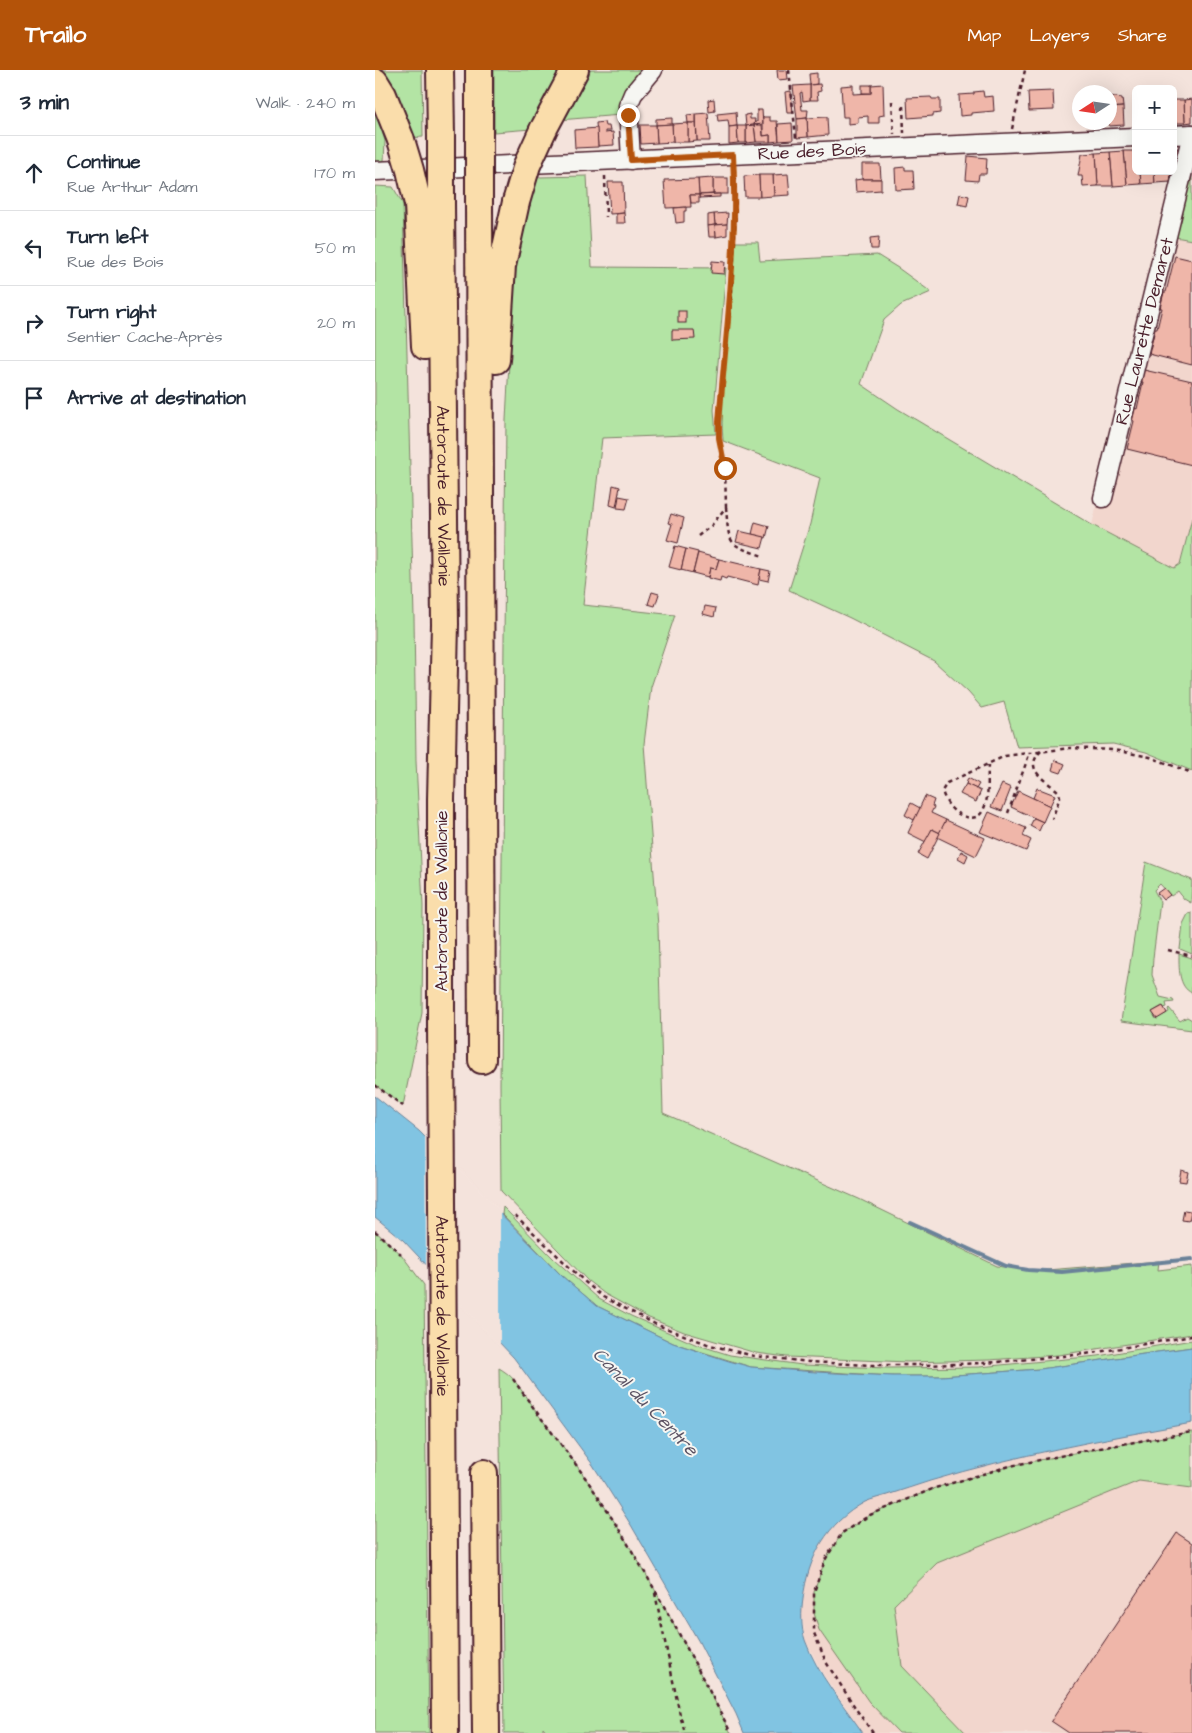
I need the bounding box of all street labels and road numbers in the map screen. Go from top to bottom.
street label: Rue des Bois [757,136,867,167]
street label: Rue Laurette Demaret [1109,234,1180,427]
street label: Autoroute de Wallonie [430,405,457,587]
street label: Autoroute de Wallonie [429,810,454,992]
street label: Autoroute de Wallonie [429,1215,455,1397]

